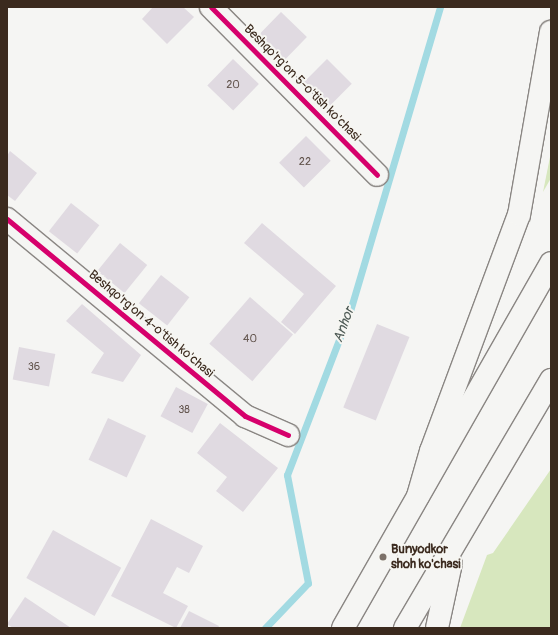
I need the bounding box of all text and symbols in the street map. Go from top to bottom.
street label: Beshqo'rg'on 5-o'tish ko'chasi [240,21,364,145]
house number: 20 [226,78,240,92]
house number: 22 [299,155,311,169]
street label: Beshqo'rg'on 4-o'tish ko'chasi [85,267,217,381]
water label: Anhor [330,305,358,345]
house number: 40 [243,332,257,346]
house number: 36 [28,360,40,374]
house number: 38 [178,403,190,417]
place label: Bunyodkor shoh ko'chasi [391,542,461,573]
marker: Bunyodkor shoh ko'chasi [378,552,388,562]

